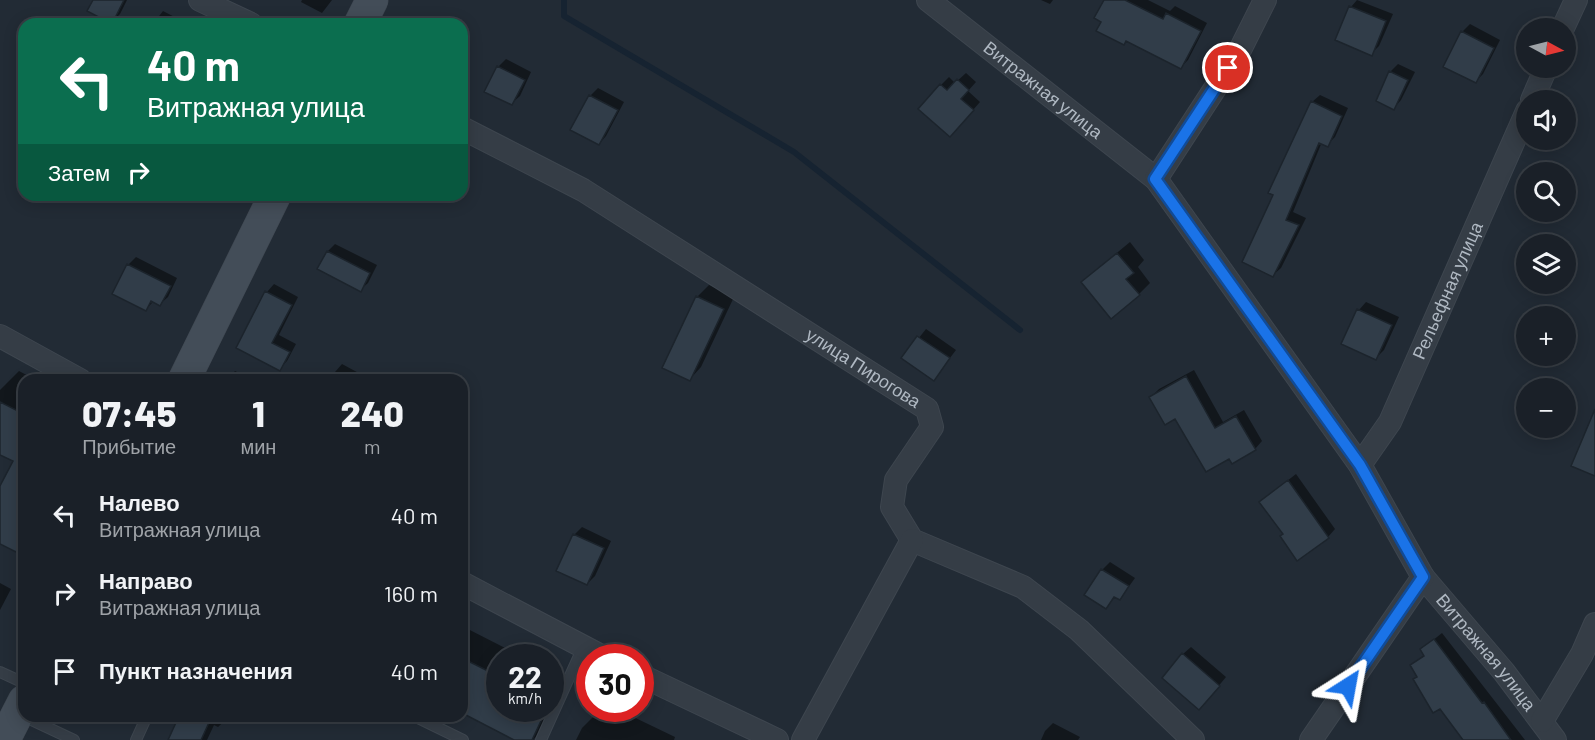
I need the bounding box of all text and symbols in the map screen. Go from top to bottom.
north arrow [1516,18,1576,78]
map controls [1516,18,1576,438]
street label: Витражная улица [980,36,1108,143]
text: 40 m [147,39,240,89]
icon: left [48,42,126,120]
pin [1202,42,1253,93]
icon: arrive [1211,51,1244,84]
text: Витражная улица [147,90,365,122]
button: sound [1516,90,1576,150]
icon: right [122,156,155,189]
text: Затем [48,159,110,185]
button: search [1516,162,1576,222]
street label: Рельефная улица [1407,217,1487,362]
button: layers [1516,234,1576,294]
button: + [1516,306,1576,366]
street label: улица Пирогова [802,323,926,413]
button: − [1516,378,1576,438]
text: 07:45 [82,391,176,434]
text: 1 [252,391,265,434]
text: 240 [340,391,404,434]
text: Прибытие [82,434,176,458]
text: мин [240,434,276,458]
text: m [364,434,380,458]
text: Налево [99,489,180,515]
icon: left [48,499,81,532]
text: 40 m [391,502,438,528]
text: Витражная улица [99,517,260,541]
text: Направо [99,567,193,593]
icon: right [48,577,81,610]
text: 160 m [384,580,438,606]
street label: Витражная улица [1432,589,1542,716]
text: Витражная улица [99,595,260,619]
speed limit sign: 30 [576,644,654,722]
position arrow [1316,654,1380,718]
icon: arrive [48,655,81,688]
text: Пункт назначения [99,657,293,683]
text: 40 m [391,658,438,684]
text: 22 [508,658,542,694]
text: km/h [508,689,542,707]

